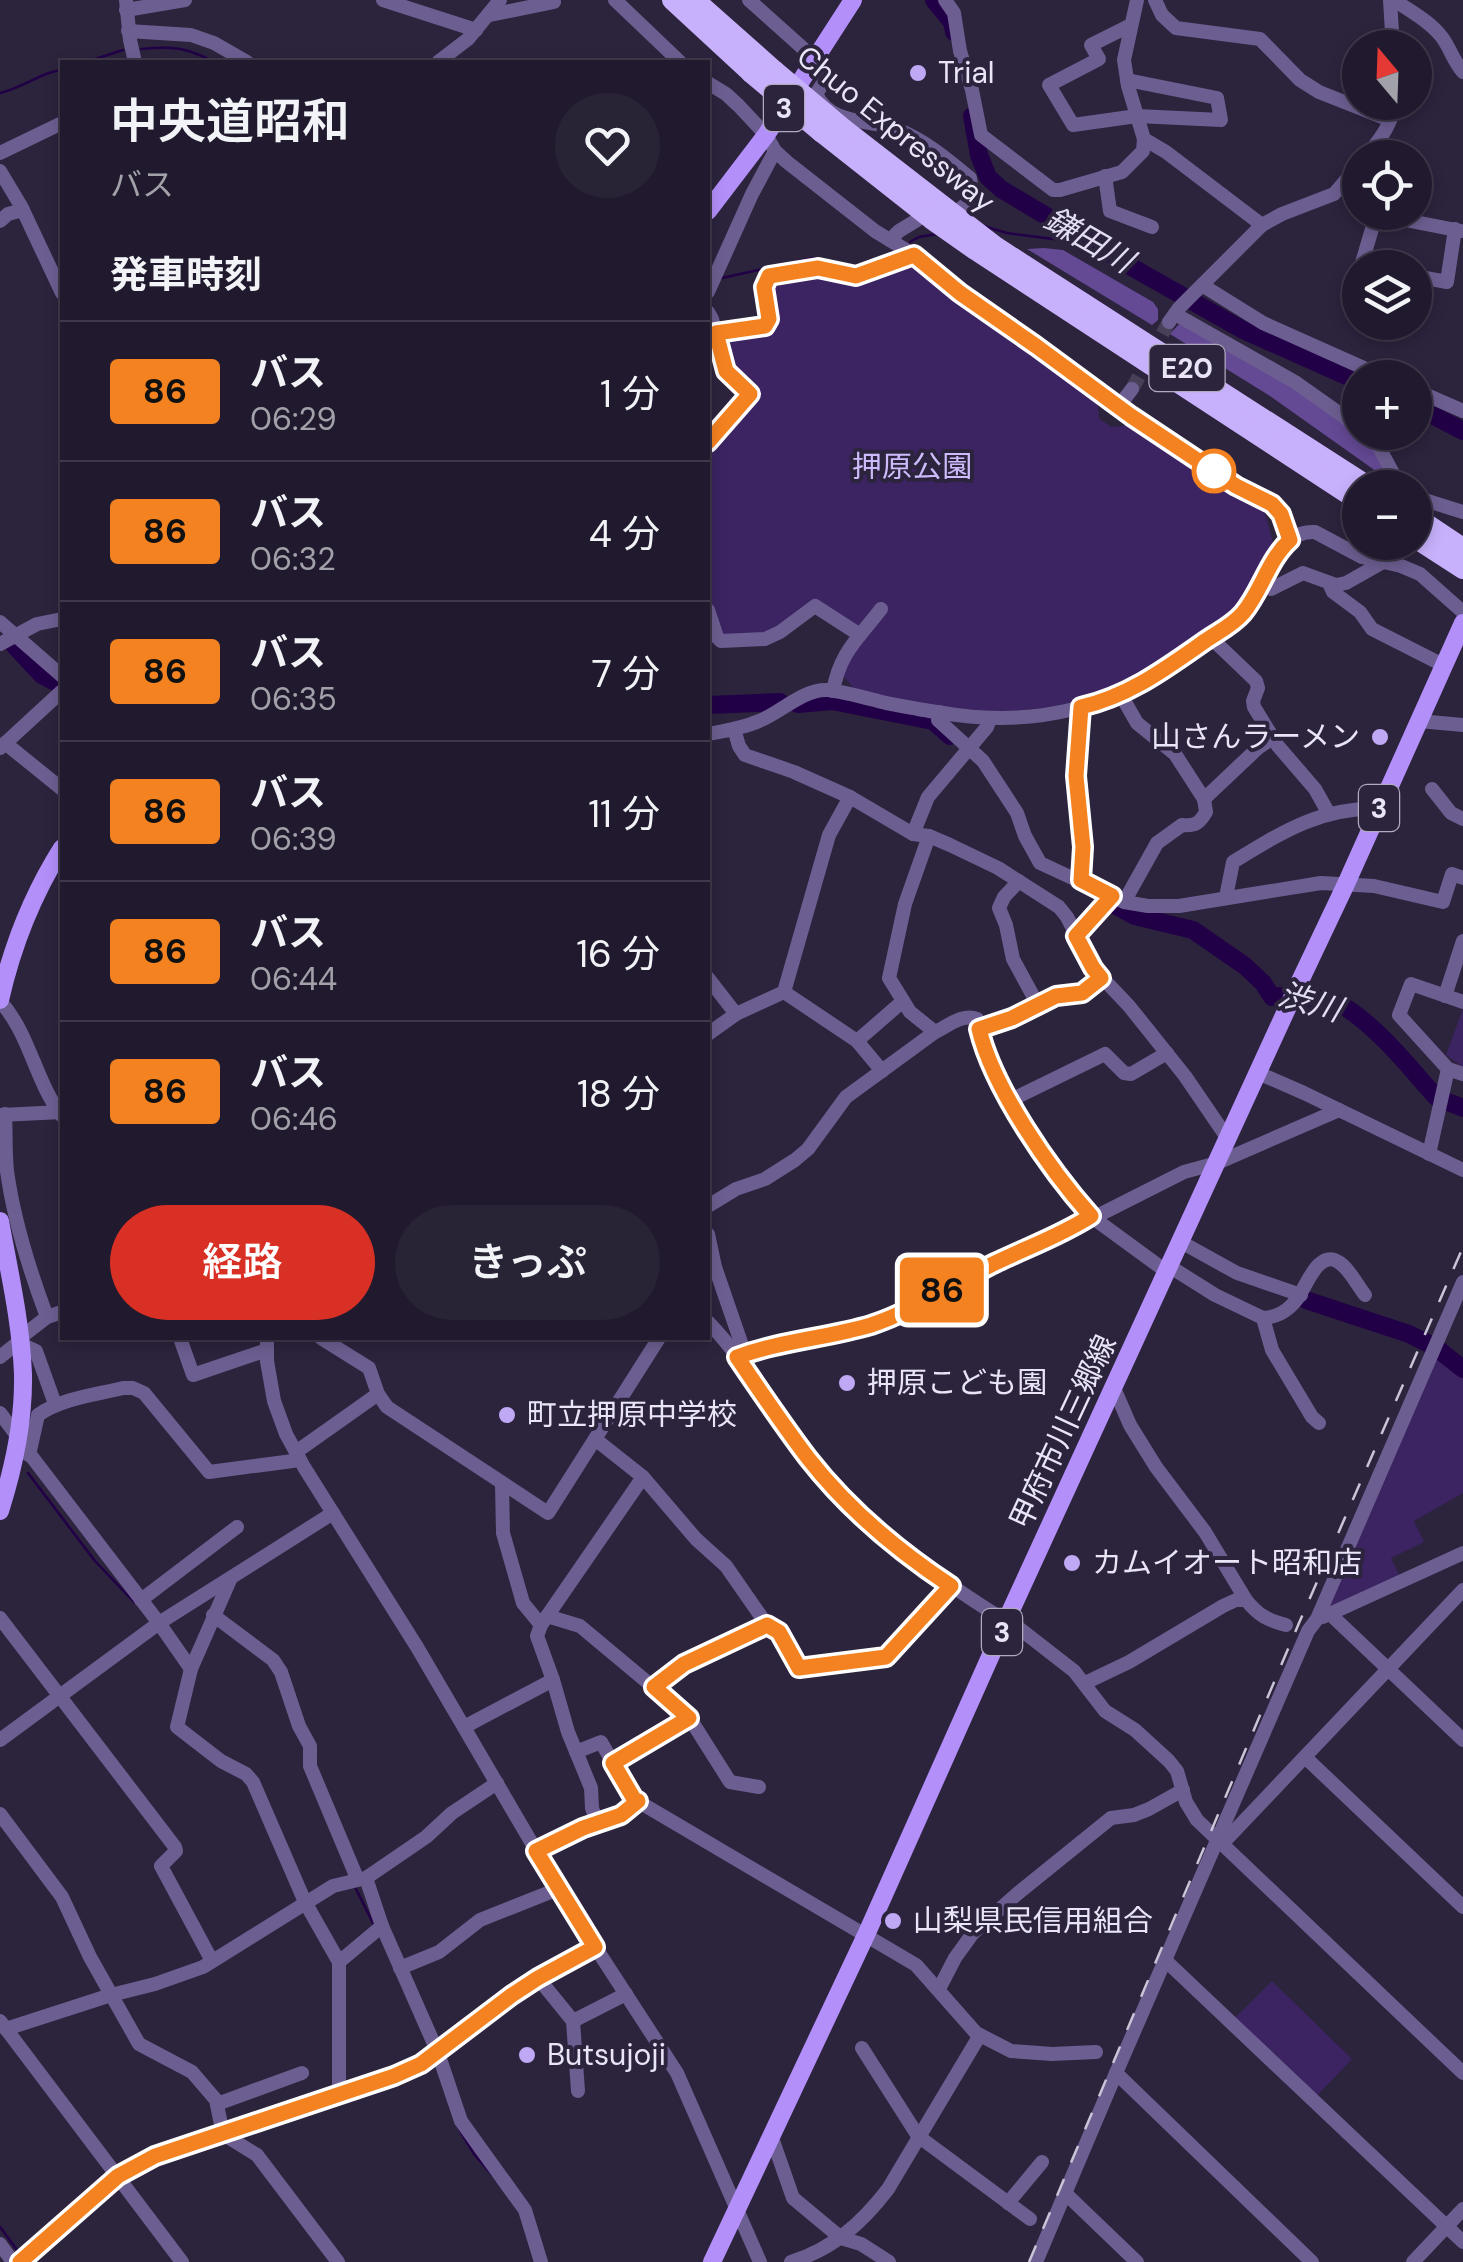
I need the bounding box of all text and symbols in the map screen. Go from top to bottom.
north arrow [1342,30,1432,120]
map controls [1342,30,1432,560]
street label: Chuo Expressway [789,37,1004,221]
place label: Trial [938,53,994,92]
marker: Trial [907,62,929,84]
road number: 3 [764,85,804,131]
text: 中央道昭和 [110,90,350,153]
button: heart [555,93,660,198]
button: locate [1342,140,1432,230]
text: バス [110,164,174,206]
water label: 鎌田川 [1037,198,1144,284]
text: 発車時刻 [110,250,262,300]
button: layers [1342,250,1432,340]
road number: E20 [1150,345,1224,391]
text: バス [250,348,326,398]
button: + [1342,360,1432,450]
text: 86 [143,368,187,414]
text: 1 分 [600,369,660,419]
text: 06:29 [250,398,337,440]
park label: 押原公園 [852,447,972,486]
unlabelled marker [1193,450,1235,492]
button: − [1342,470,1432,560]
text: バス [250,488,326,538]
text: 86 [143,508,187,554]
text: 4 分 [589,509,660,559]
text: 06:32 [250,538,336,580]
text: バス [250,628,326,678]
text: 86 [143,648,187,694]
text: 7 分 [592,649,660,699]
text: 06:35 [250,678,337,720]
place label: 山さんラーメン [1151,717,1360,756]
marker: 山さんラーメン [1369,726,1391,748]
text: バス [250,768,326,818]
road number: 3 [1359,785,1399,831]
text: 86 [143,788,187,834]
text: 11 分 [588,789,660,839]
text: 06:39 [250,818,337,860]
text: バス [250,908,326,958]
text: 86 [143,928,187,974]
text: 16 分 [576,929,660,979]
text: 06:44 [250,958,337,1000]
water label: 渋川 [1273,973,1349,1032]
text: バス [250,1048,326,1098]
text: 86 [143,1068,187,1114]
text: 18 分 [577,1069,660,1119]
text: 06:46 [250,1098,338,1140]
button: 経路 [110,1205,375,1320]
button: きっぷ [395,1205,660,1320]
line badge: 86 [897,1258,987,1322]
text: 86 [920,1267,964,1313]
street label: 甲府市川三郷線 [1000,1328,1125,1535]
place label: 押原こども園 [867,1363,1047,1402]
marker: 押原こども園 [836,1372,858,1394]
place label: 町立押原中学校 [527,1395,737,1434]
marker: 町立押原中学校 [496,1404,518,1426]
place label: カムイオート昭和店 [1092,1543,1362,1582]
marker: カムイオート昭和店 [1061,1552,1083,1574]
road number: 3 [982,1609,1022,1655]
place label: 山梨県民信用組合 [913,1901,1153,1940]
marker: 山梨県民信用組合 [882,1910,904,1932]
place label: Butsujoji [547,2035,666,2074]
marker: Butsujoji [516,2044,538,2066]

